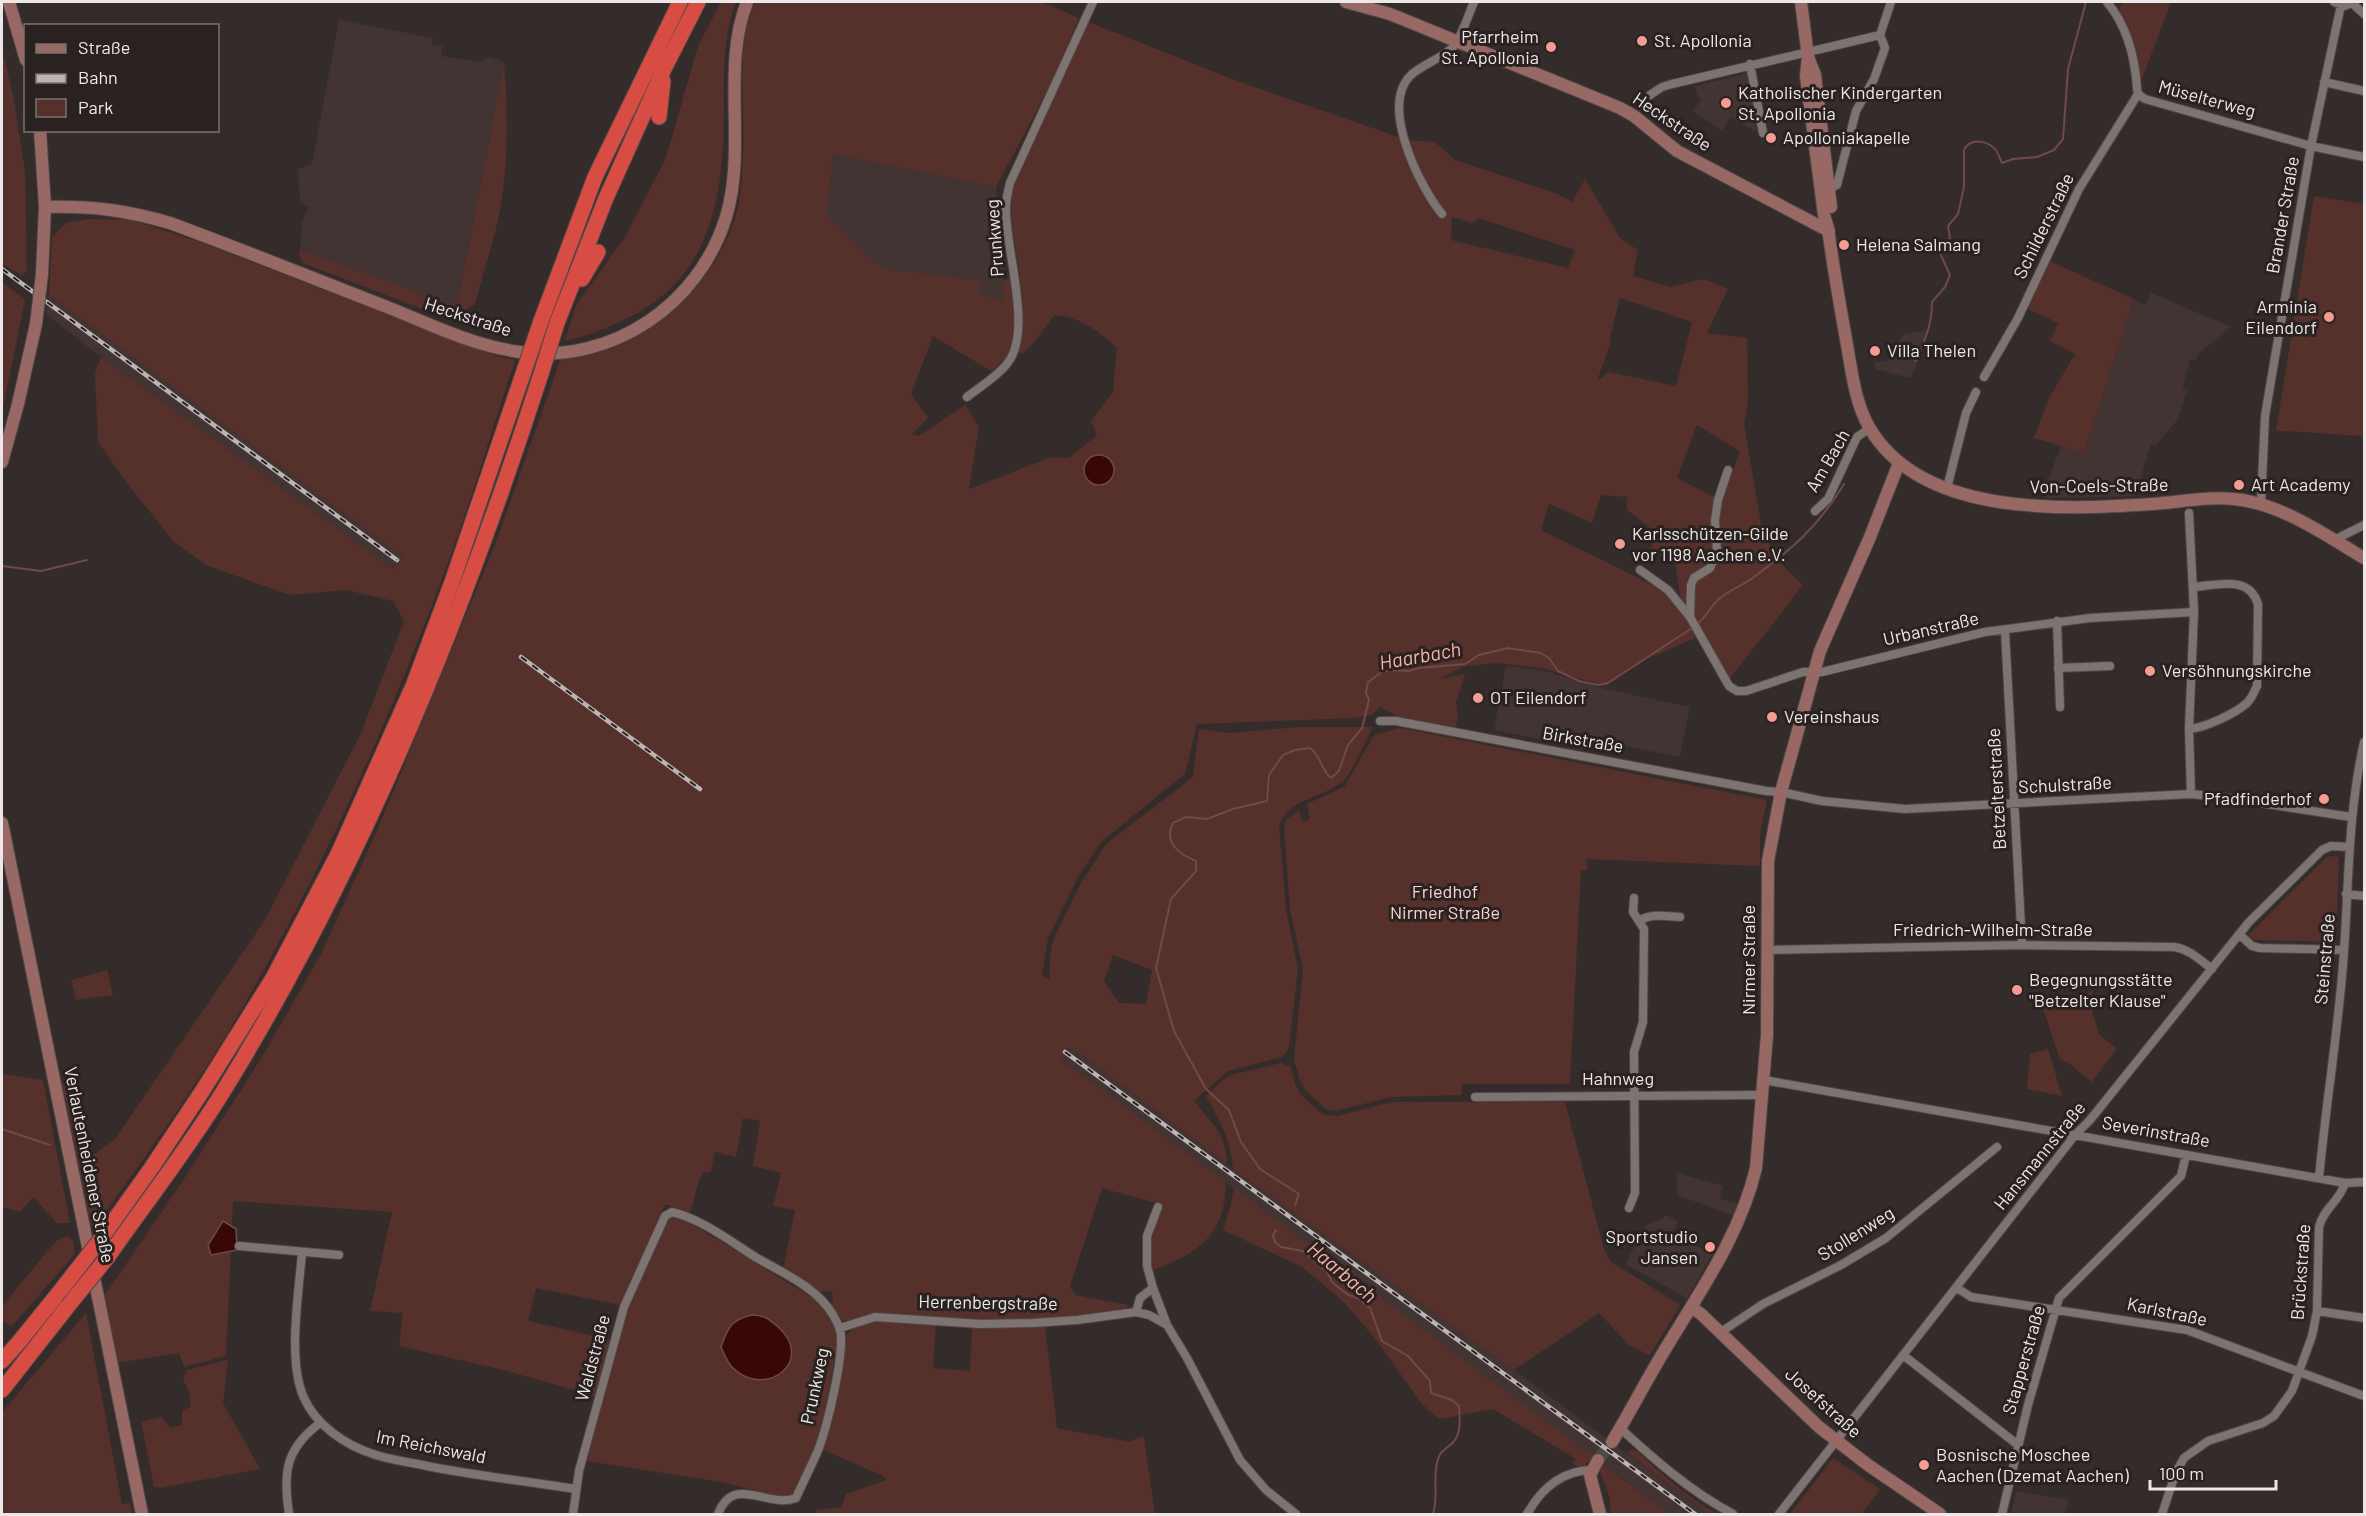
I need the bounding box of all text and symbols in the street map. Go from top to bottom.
legend [24,24,219,132]
place label: Pfarrheim St. Apollonia [1441,25,1539,68]
place label: St. Apollonia [1654,29,1752,51]
marker: St. Apollonia [1635,34,1649,48]
text: Straße [78,36,130,58]
marker: Pfarrheim St. Apollonia [1544,40,1558,54]
text: Bahn [78,66,118,88]
street label: Müselterweg [2156,74,2258,122]
place label: Katholischer Kindergarten St. Apollonia [1738,81,1942,124]
street label: Heckstraße [1629,87,1716,156]
text: Park [78,96,113,118]
marker: Katholischer Kindergarten St. Apollonia [1719,96,1733,110]
place label: Apolloniakapelle [1783,126,1910,148]
marker: Apolloniakapelle [1764,131,1778,145]
street label: Brander Straße [2261,155,2303,275]
street label: Schilderstraße [2008,169,2078,282]
street label: Prunkweg [980,199,1008,277]
place label: Helena Salmang [1856,233,1981,255]
marker: Helena Salmang [1837,238,1851,252]
street label: Heckstraße [422,292,515,340]
place label: Arminia Eilendorf [2245,295,2317,338]
marker: Arminia Eilendorf [2322,310,2336,324]
place label: Villa Thelen [1887,339,1976,361]
marker: Villa Thelen [1868,344,1882,358]
street label: Am Bach [1800,425,1854,496]
street label: Von-Coels-Straße [2029,473,2169,497]
place label: Art Academy [2251,473,2351,495]
marker: Art Academy [2232,478,2246,492]
place label: Karlsschützen-Gilde vor 1198 Aachen e.V. [1632,522,1789,565]
marker: Karlsschützen-Gilde vor 1198 Aachen e.V. [1613,537,1627,551]
street label: Urbanstraße [1881,606,1981,650]
water label: Haarbach [1377,636,1463,674]
place label: Versöhnungskirche [2162,659,2312,681]
marker: Versöhnungskirche [2143,664,2157,678]
place label: OT Eilendorf [1490,686,1587,708]
marker: OT Eilendorf [1471,691,1485,705]
place label: Vereinshaus [1784,705,1880,727]
marker: Vereinshaus [1765,710,1779,724]
street label: Birkstraße [1541,721,1625,757]
street label: Betzelterstraße [1982,728,2010,851]
street label: Schulstraße [2017,771,2112,797]
place label: Pfadfinderhof [2204,787,2312,809]
marker: Pfadfinderhof [2317,792,2331,806]
park label: Friedhof Nirmer Straße [1390,880,1500,923]
street label: Nirmer Straße [1737,905,1759,1015]
street label: Steinstraße [2309,913,2339,1005]
street label: Friedrich-Wilhelm-Straße [1893,918,2093,940]
place label: Begegnungsstätte "Betzelter Klause" [2029,968,2172,1011]
marker: Begegnungsstätte "Betzelter Klause" [2010,983,2024,997]
street label: Verlautenheidener Straße [60,1065,120,1265]
street label: Hahnweg [1582,1067,1654,1089]
street label: Hansmannstraße [1989,1097,2090,1214]
street label: Severinstraße [2101,1111,2212,1151]
street label: Stollenweg [1813,1201,1898,1265]
street label: Brückstraße [2286,1223,2314,1321]
place label: Sportstudio Jansen [1605,1225,1698,1268]
water label: Haarbach [1303,1235,1382,1307]
marker: Sportstudio Jansen [1703,1240,1717,1254]
street label: Herrenbergstraße [918,1290,1058,1314]
street label: Karlstraße [2125,1292,2209,1330]
street label: Stapperstraße [1997,1303,2049,1417]
street label: Waldstraße [570,1312,614,1403]
street label: Prunkweg [795,1346,833,1426]
street label: Josefstraße [1781,1362,1866,1442]
street label: Im Reichswald [374,1425,488,1467]
place label: Bosnische Moschee Aachen (Dzemat Aachen) [1936,1443,2129,1486]
scale bar [2150,1453,2276,1491]
marker: Bosnische Moschee Aachen (Dzemat Aachen) [1917,1458,1931,1472]
text: 100 m [2159,1462,2204,1484]

